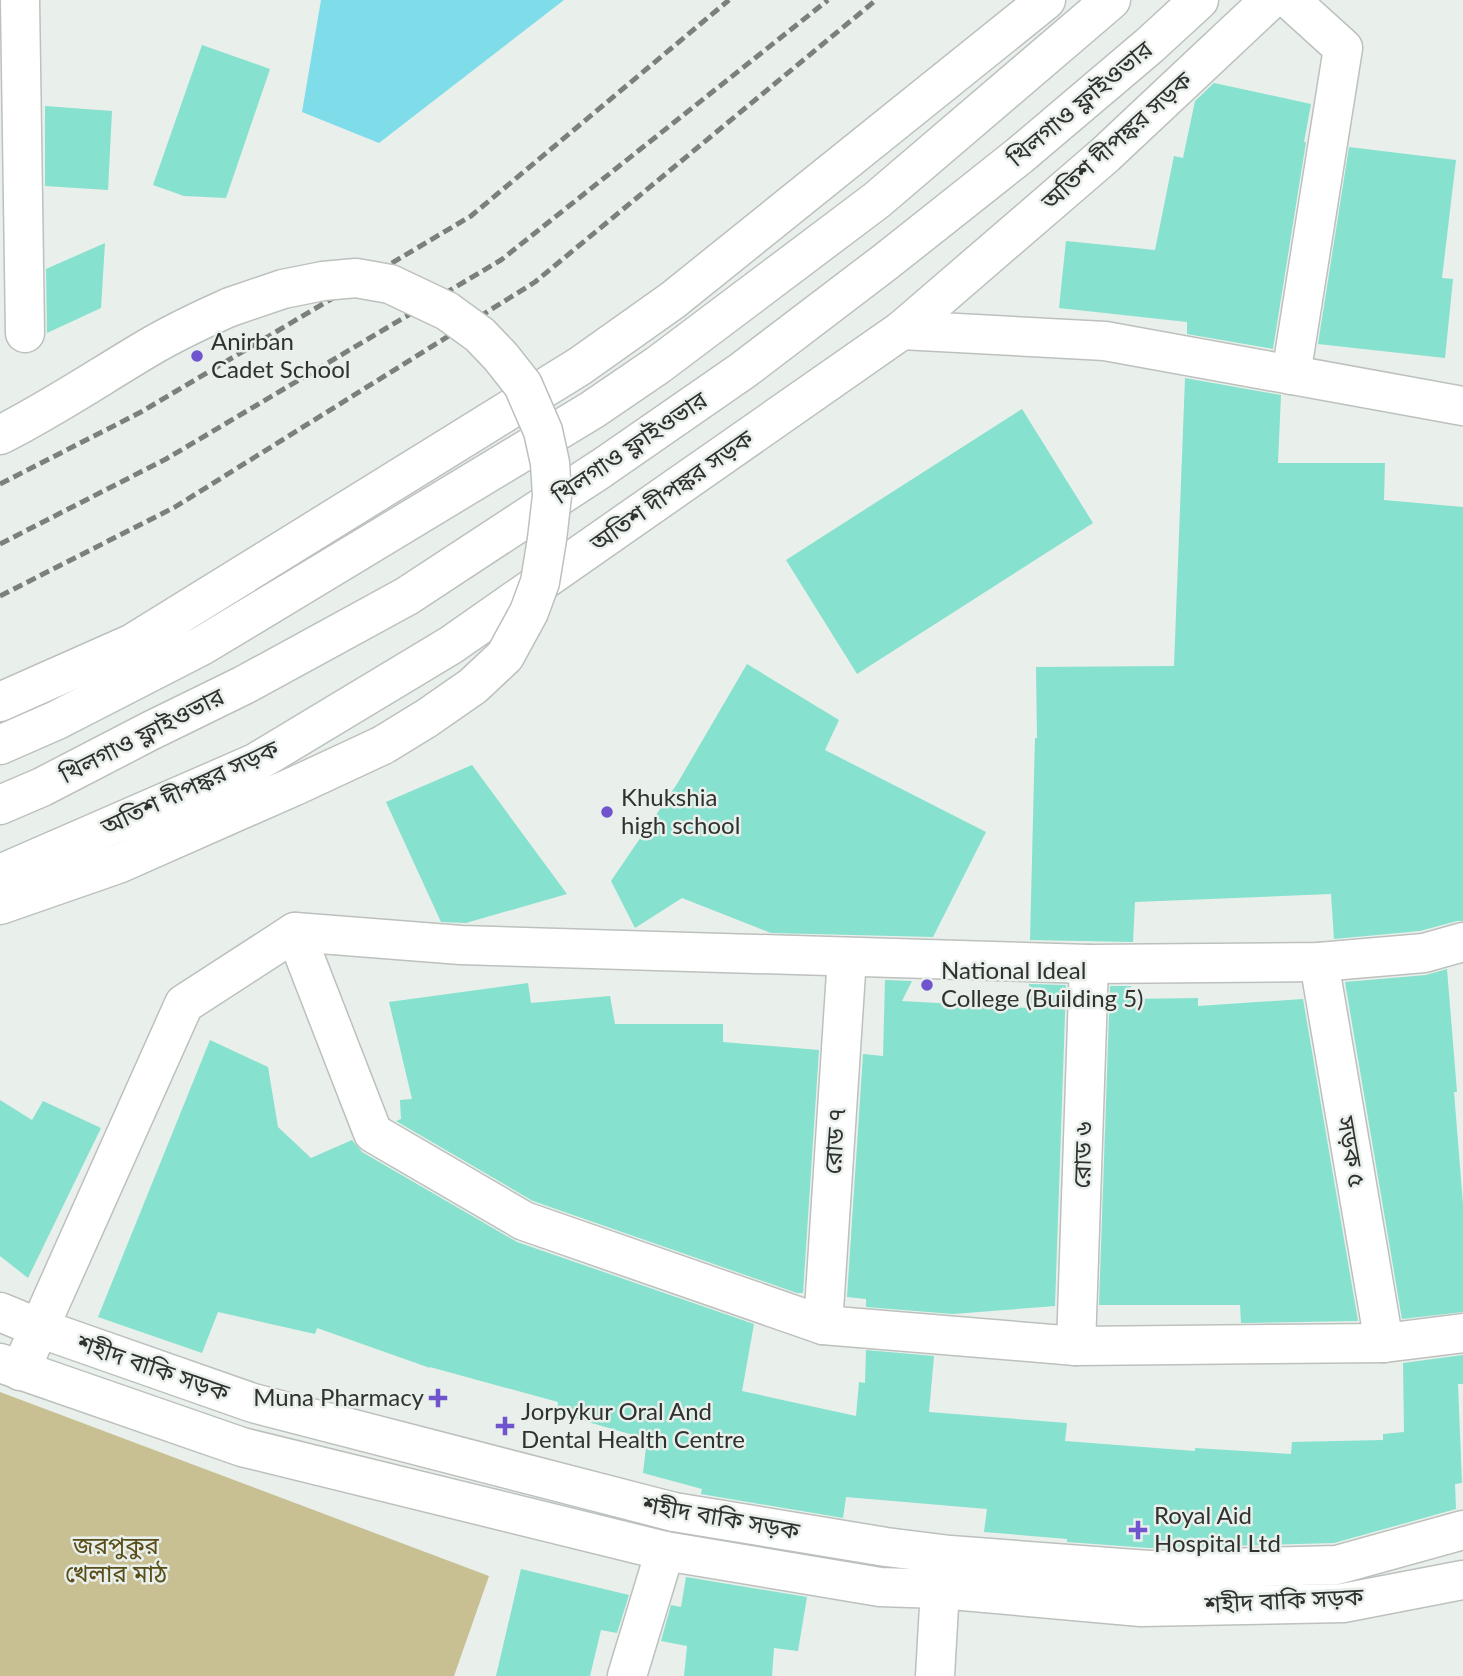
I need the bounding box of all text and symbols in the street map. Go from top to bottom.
street label: খিলগাও ফ্লাইওভার [1000,33,1158,173]
street label: অতিশ দীপঙ্কর সড়ক [1034,64,1198,216]
place label: Anirban Cadet School [211,326,350,383]
marker: Anirban Cadet School [189,348,205,364]
street label: খিলগাও ফ্লাইওভার [546,384,713,510]
street label: অতিশ দীপঙ্কর সড়ক [583,422,759,557]
street label: খিলগাও ফ্লাইওভার [54,681,229,790]
street label: অতিশ দীপঙ্কর সড়ক [95,733,283,841]
place label: Khukshia high school [621,782,740,839]
marker: Khukshia high school [599,804,615,820]
place label: National Ideal College (Building 5) [941,955,1144,1012]
marker: National Ideal College (Building 5) [919,977,935,993]
street label: রোড ৭ [817,1107,850,1175]
street label: সড়ক ৫ [1332,1113,1373,1190]
street label: রোড ৬ [1066,1121,1097,1189]
street label: শহীদ বাকি সড়ক [73,1327,234,1406]
place label: Muna Pharmacy [253,1382,425,1411]
marker: Muna Pharmacy [430,1390,446,1406]
place label: Jorpykur Oral And Dental Health Centre [521,1396,745,1453]
marker: Jorpykur Oral And Dental Health Centre [495,1416,515,1436]
street label: শহীদ বাকি সড়ক [639,1488,803,1545]
place label: Royal Aid Hospital Ltd [1154,1500,1281,1557]
marker: Royal Aid Hospital Ltd [1128,1520,1148,1540]
park label: জরপুকুর খেলার মাঠ [65,1530,168,1587]
street label: শহীদ বাকি সড়ক [1203,1581,1365,1618]

